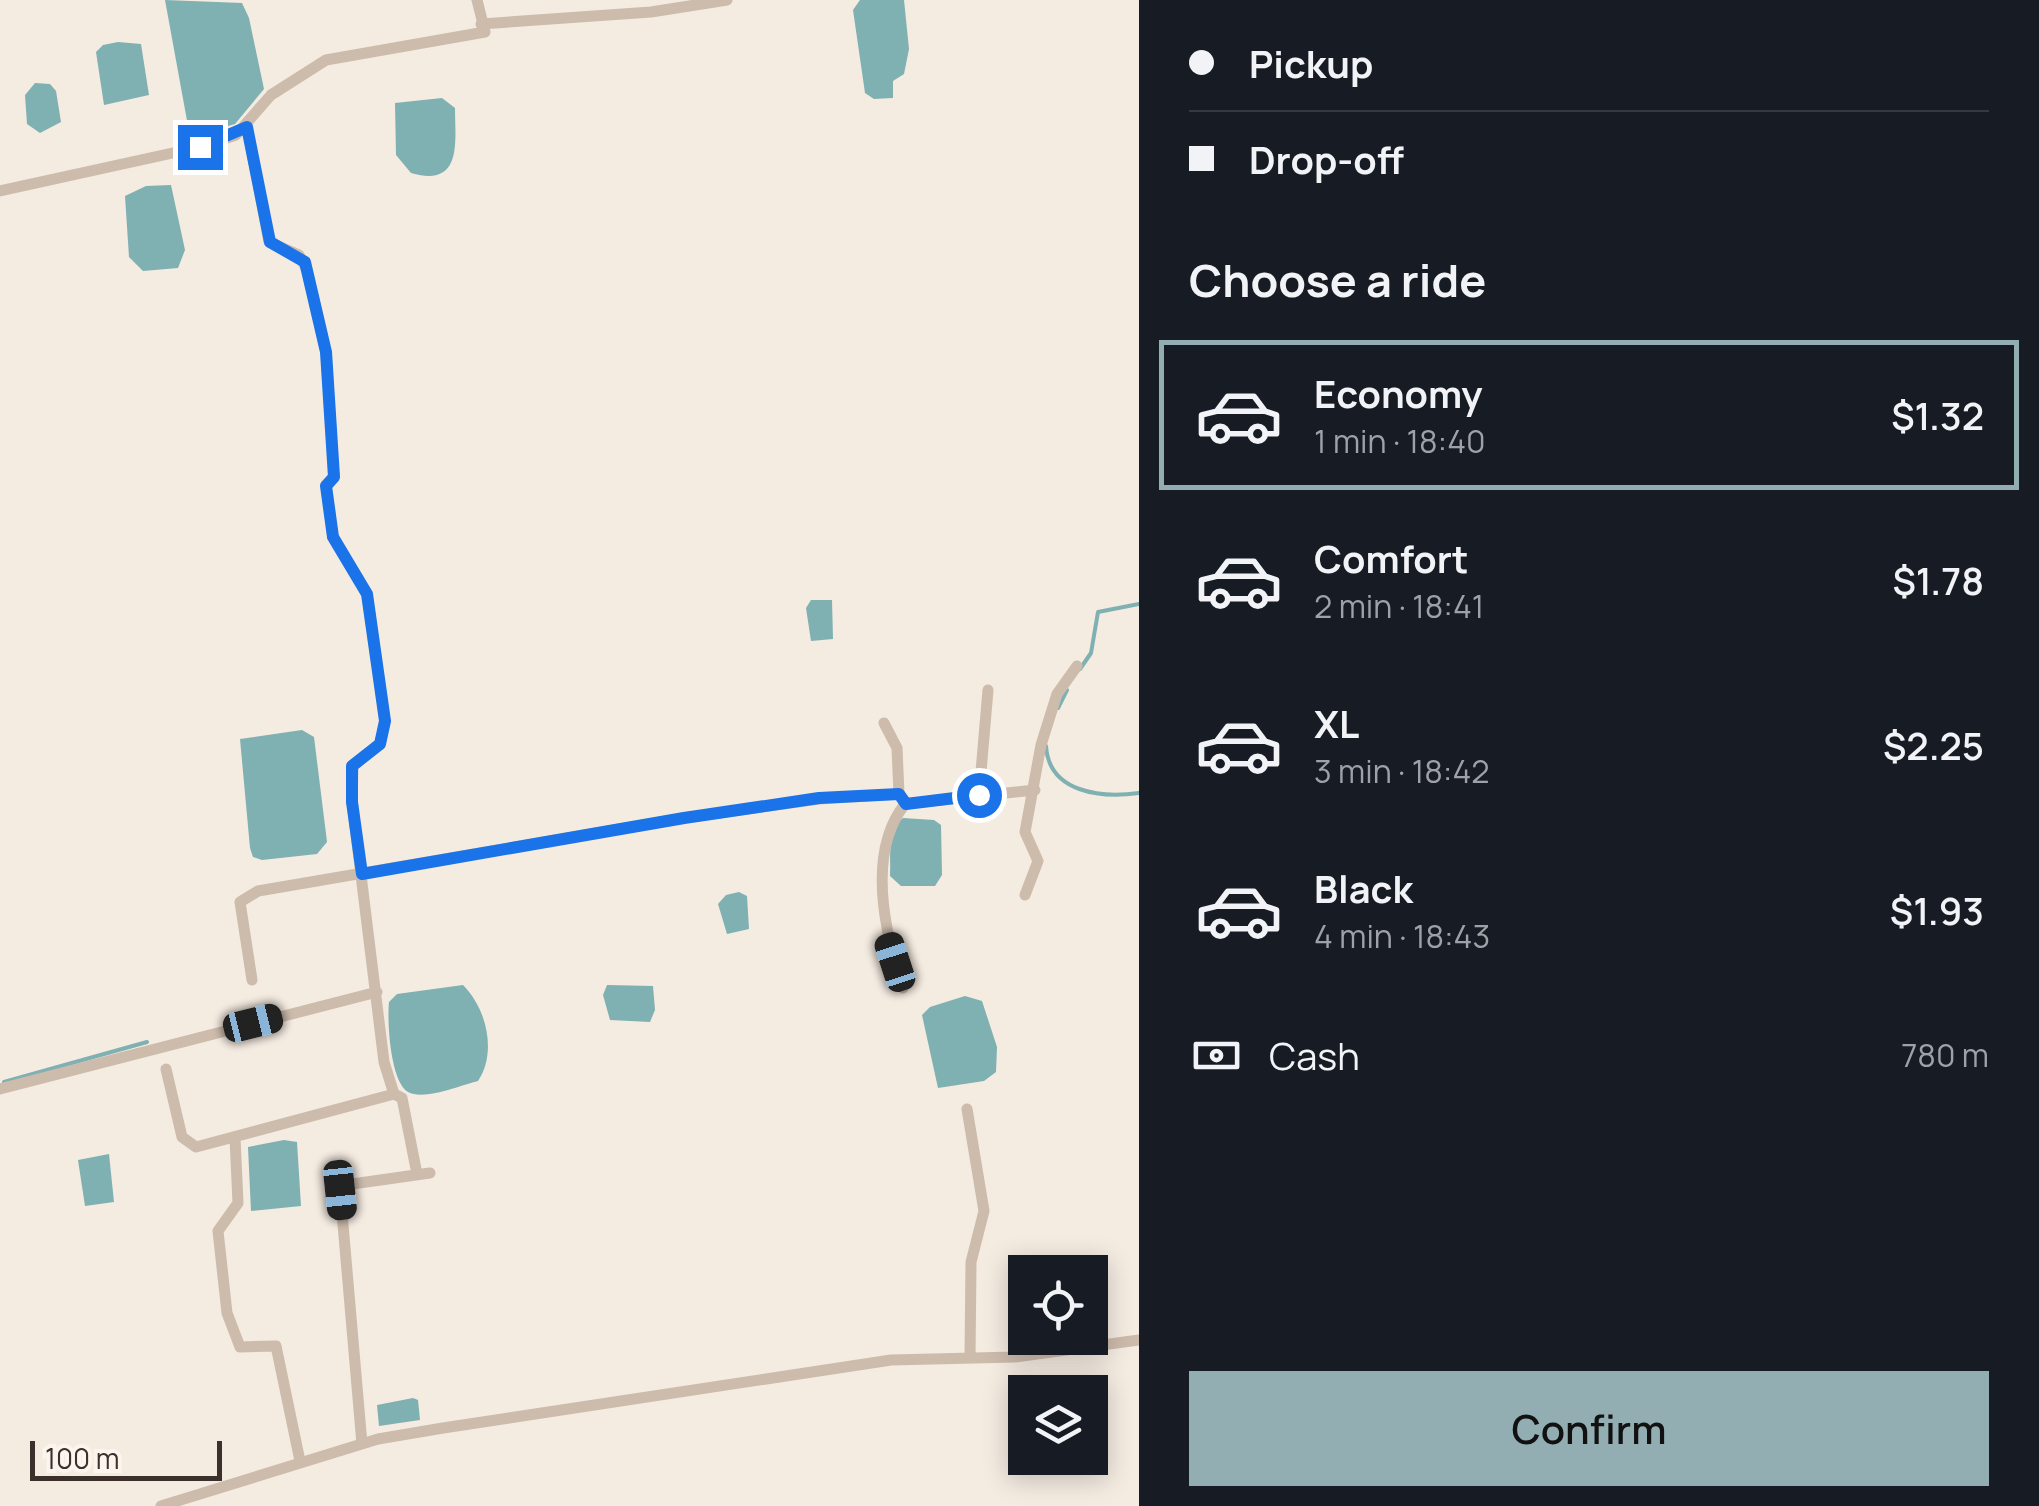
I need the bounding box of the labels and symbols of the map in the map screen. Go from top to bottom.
route end [178,125,223,170]
route start [957,773,1002,818]
car [871,929,919,995]
car [220,1001,286,1045]
car [322,1159,358,1221]
scale bar [30,1436,222,1480]

